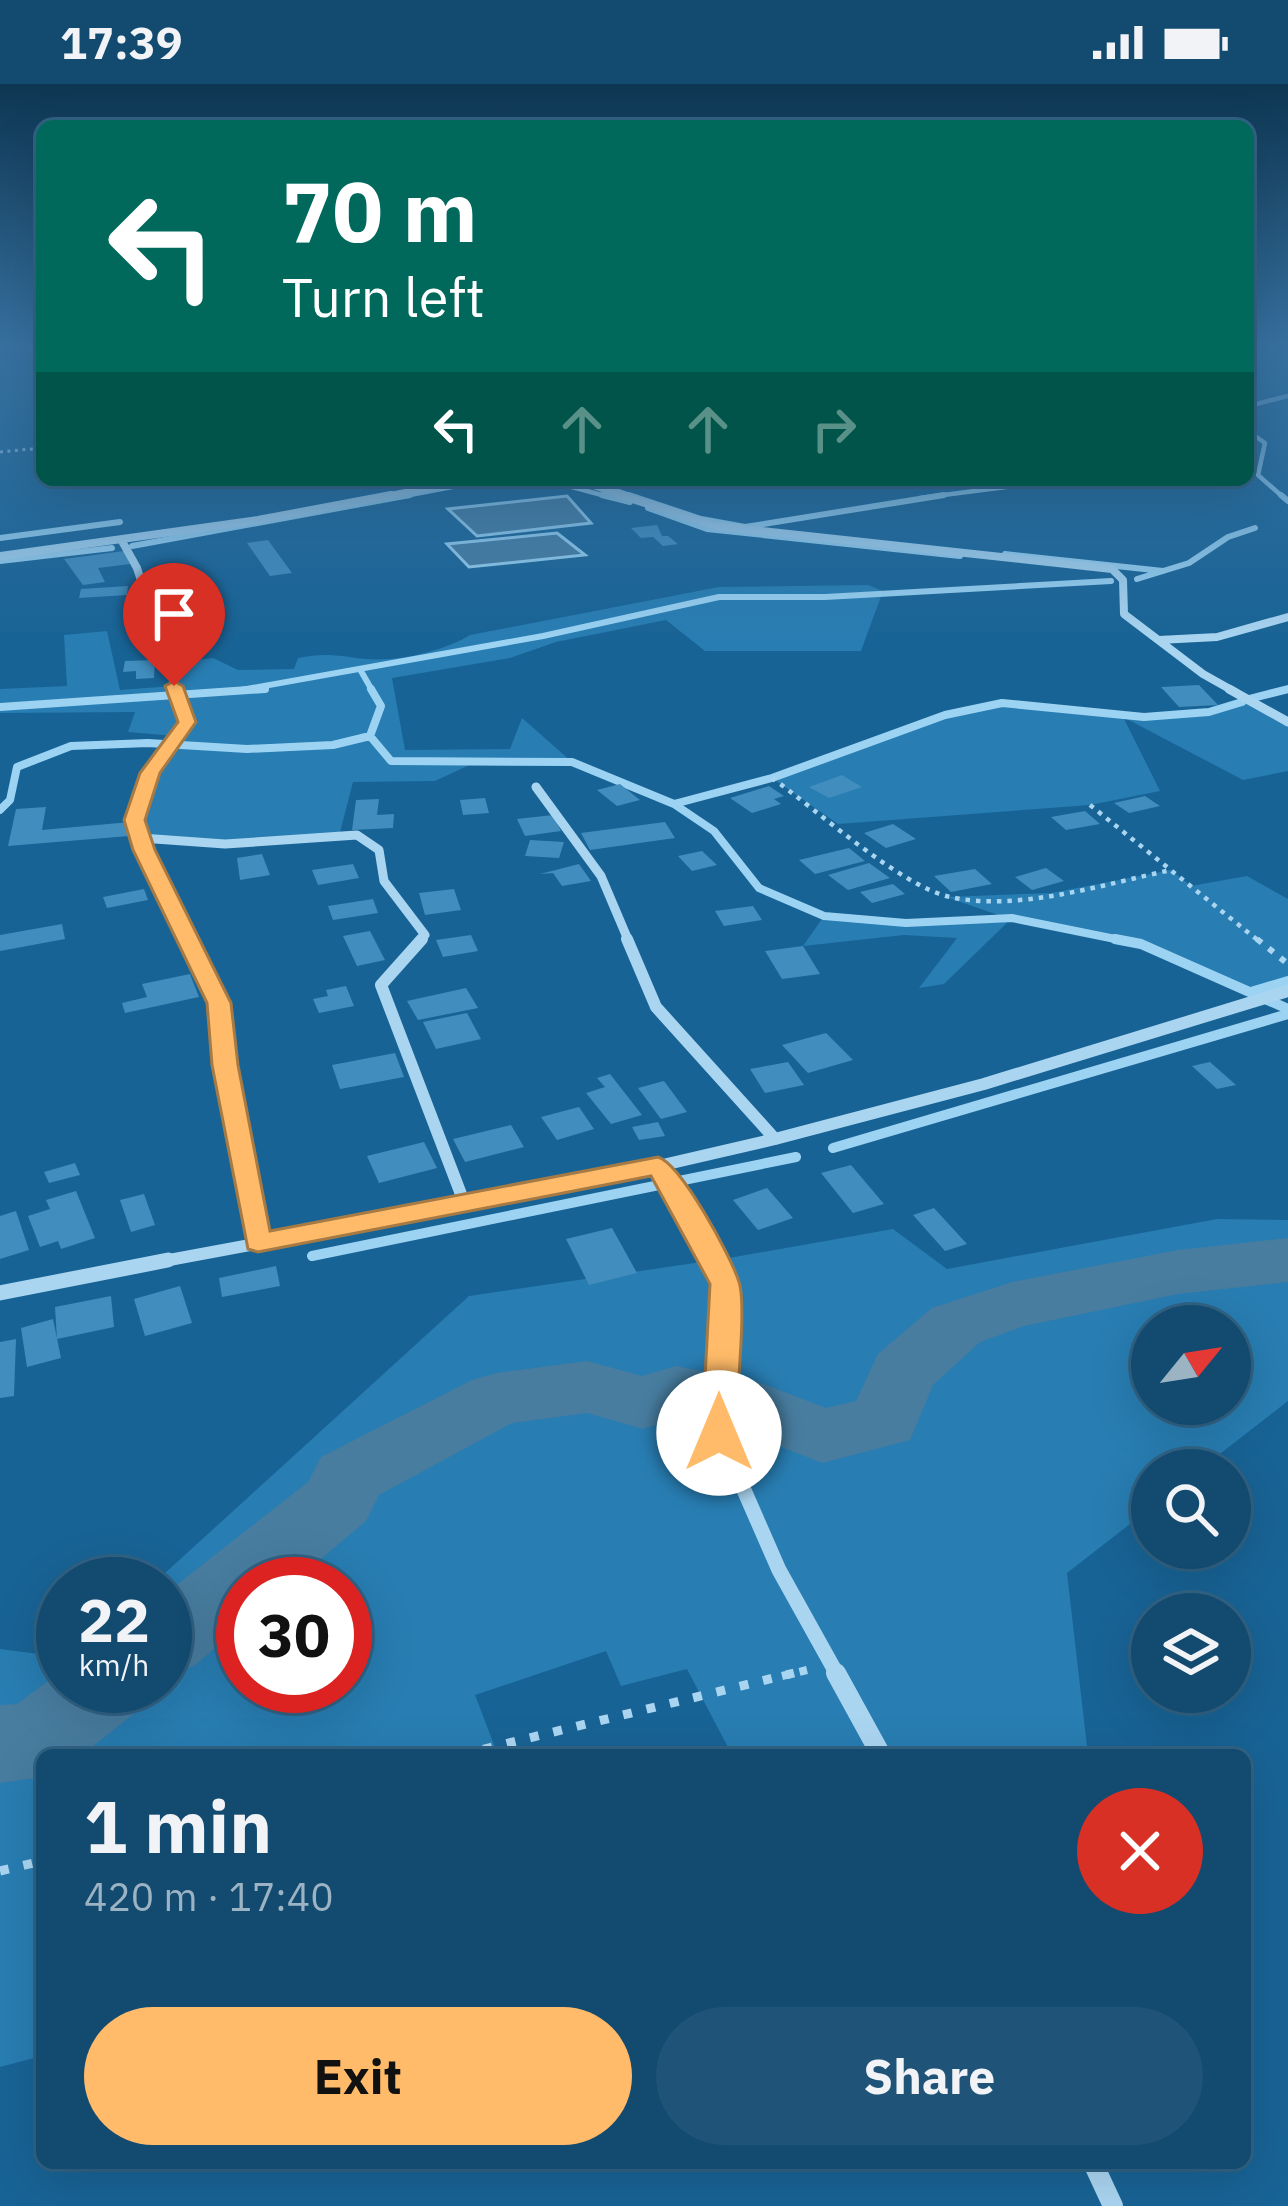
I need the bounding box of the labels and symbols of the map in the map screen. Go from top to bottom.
pin [123,563,225,686]
north arrow [1131,1305,1251,1425]
position arrow [656,1370,782,1496]
speed limit sign: 30 [216,1557,372,1713]

